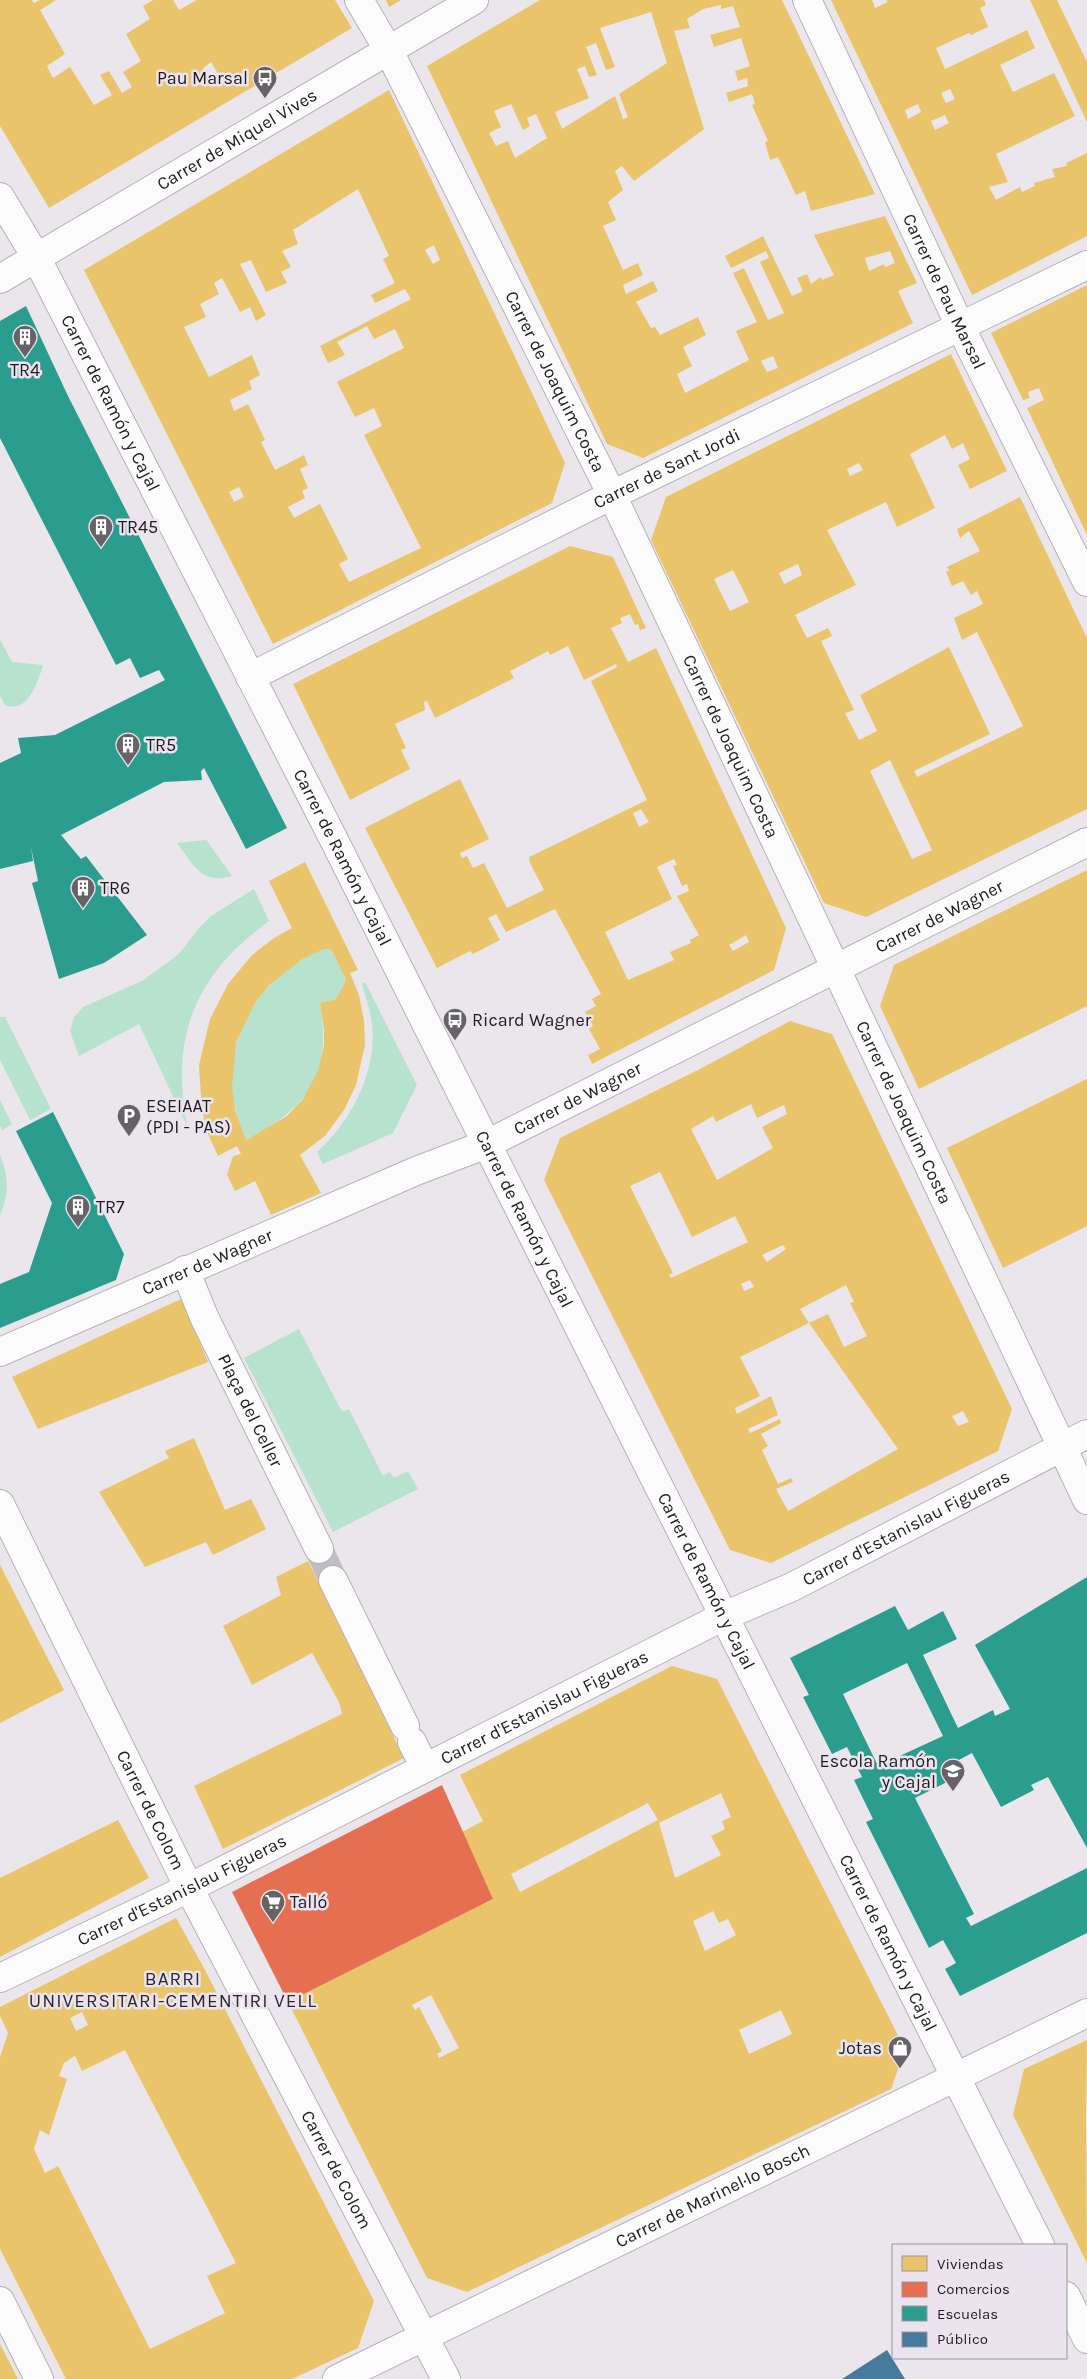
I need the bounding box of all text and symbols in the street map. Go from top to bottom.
bus stop icon: Pau Marsal [252,65,278,99]
place label: Pau Marsal [157,67,248,89]
street label: Carrer de Miquel Vives [153,84,321,195]
street label: Carrer de Pau Marsal [898,210,991,373]
street label: Carrer de Joaquim Costa [500,287,610,476]
street label: Carrer de Ramón y Cajal [56,311,165,495]
building icon: TR4 [12,324,38,358]
place label: TR4 [10,359,40,381]
street label: Carrer de Sant Jordi [590,424,744,514]
building icon: TR45 [88,514,114,548]
place label: TR45 [118,516,158,538]
street label: Carrer de Joaquim Costa [678,651,784,842]
building icon: TR5 [115,732,141,766]
place label: TR5 [146,734,176,756]
street label: Carrer de Ramón y Cajal [289,765,396,949]
building icon: TR6 [70,875,96,909]
street label: Carrer de Wagner [872,875,1007,958]
place label: TR6 [100,877,130,899]
bus stop icon: Ricard Wagner [442,1007,468,1041]
place label: Ricard Wagner [472,1009,592,1031]
street label: Carrer de Joaquim Costa [851,1017,957,1208]
street label: Carrer de Wagner [510,1057,646,1140]
place label: ESEIAAT (PDI - PAS) [146,1095,231,1138]
parking icon: ESEIAAT (PDI - PAS) [116,1103,142,1137]
street label: Carrer de Ramón y Cajal [471,1127,578,1311]
building icon: TR7 [65,1194,91,1228]
place label: TR7 [96,1196,125,1218]
street label: Carrer de Wagner [138,1224,276,1300]
street label: Plaça del Celler [213,1350,288,1471]
street label: Carrer d'Estanislau Figueras [799,1465,1013,1591]
street label: Carrer de Ramón y Cajal [653,1489,760,1673]
street label: Carrer d'Estanislau Figueras [437,1645,652,1769]
street label: Carrer de Colom [112,1746,189,1874]
place label: Escola Ramón y Cajal [820,1750,936,1793]
school or university icon: Escola Ramón y Cajal [940,1758,966,1792]
street label: Carrer d'Estanislau Figueras [74,1829,290,1951]
street label: Carrer de Ramón y Cajal [835,1851,942,2035]
supermarket icon: Talló [260,1889,286,1923]
place label: Talló [290,1891,327,1913]
district label: BARRI UNIVERSITARI-CEMENTIRI VELL [29,1968,317,2012]
shop icon: Jotas [887,2035,913,2069]
place label: Jotas [839,2037,882,2059]
street label: Carrer de Colom [296,2107,377,2233]
street label: Carrer de Marinel·lo Bosch [612,2139,813,2252]
legend [892,2244,1067,2359]
text: Viviendas [937,2255,1004,2273]
text: Comercios [937,2280,1010,2298]
text: Escuelas [937,2305,998,2323]
text: Público [937,2330,988,2348]

